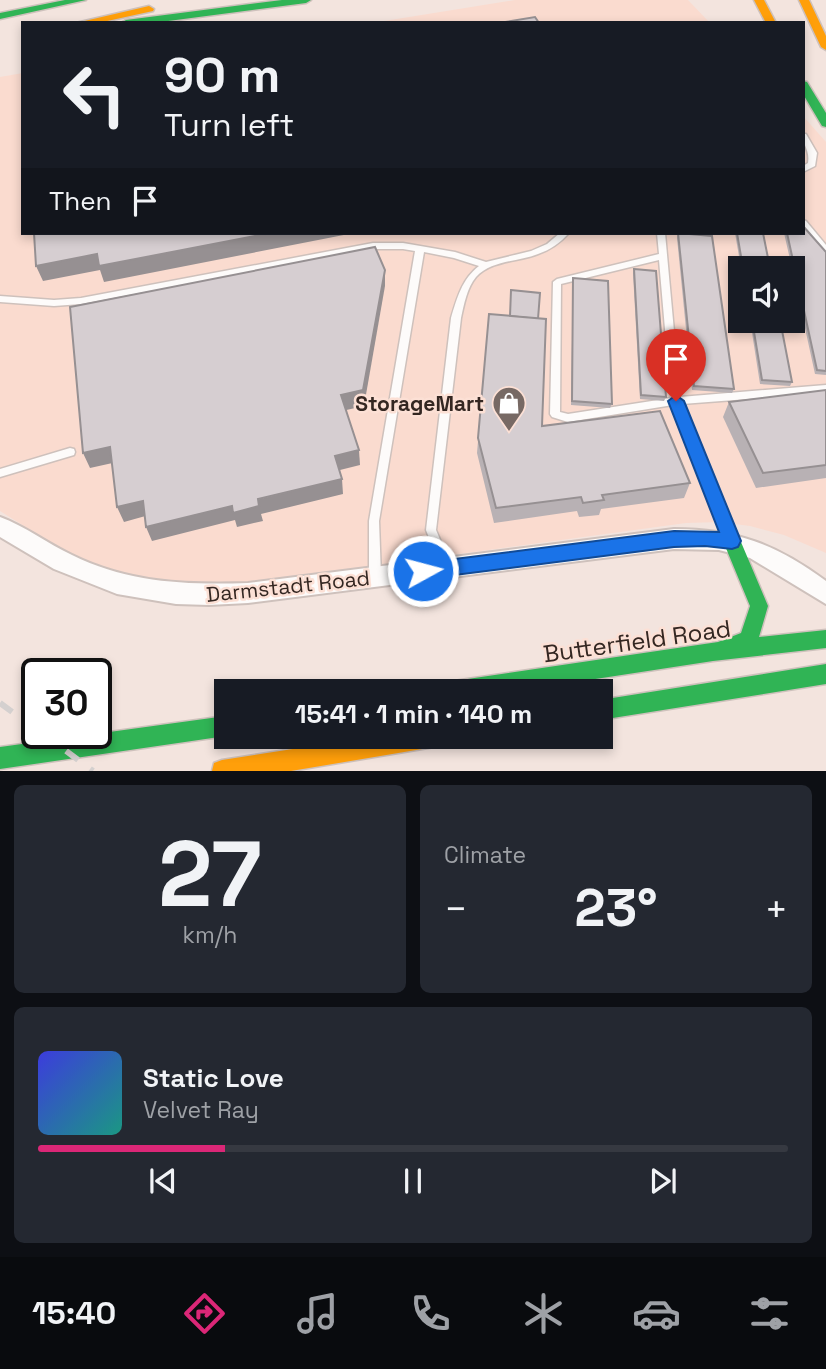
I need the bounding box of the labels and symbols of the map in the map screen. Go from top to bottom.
pin [646,329,706,401]
shop icon: StorageMart [490,384,528,433]
place label: StorageMart [355,390,484,417]
position arrow [386,534,460,608]
street label: Darmstadt Road [205,564,371,608]
street label: Butterfield Road [541,612,733,670]
speed limit sign: 30 [21,658,112,749]

